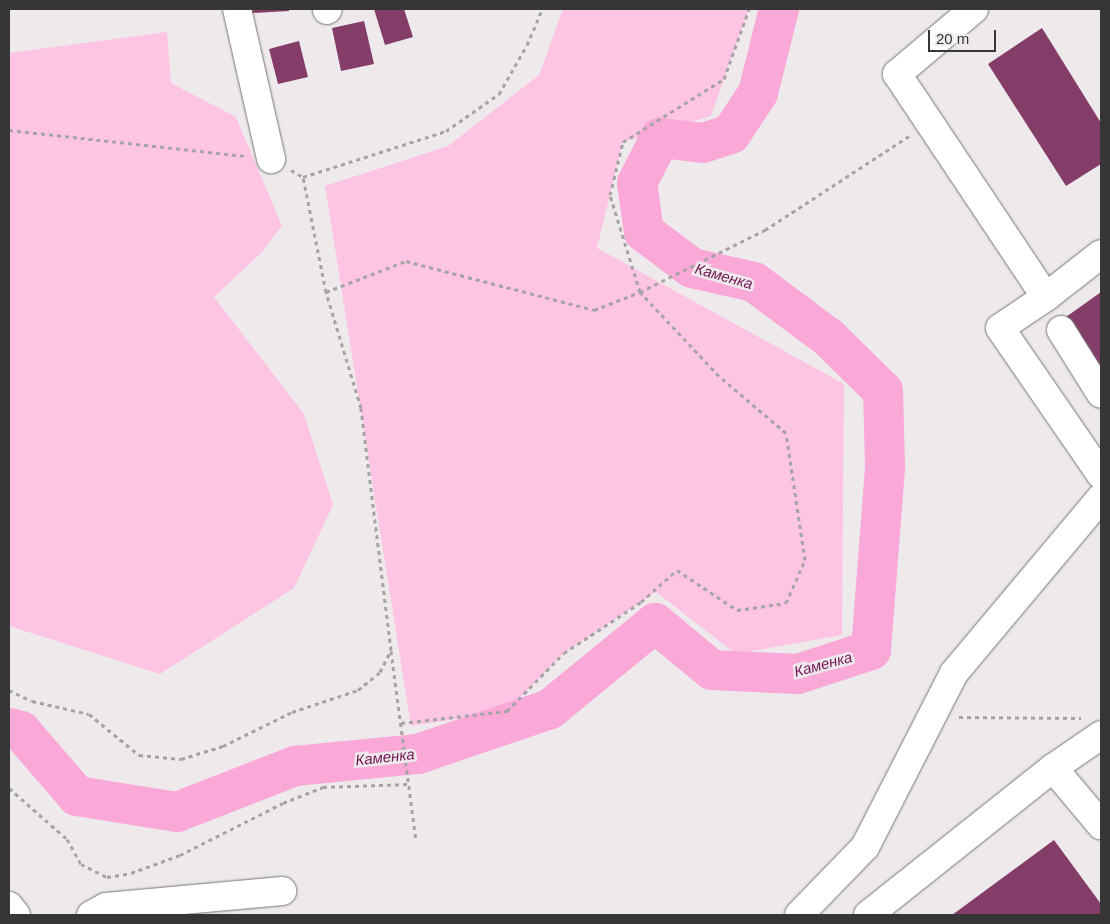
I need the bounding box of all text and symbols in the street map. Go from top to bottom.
scale bar [930,20,998,52]
text: 20 m [936,30,969,47]
water label: Каменка [693,259,755,293]
water label: Каменка [792,648,854,680]
water label: Каменка [354,745,416,769]

